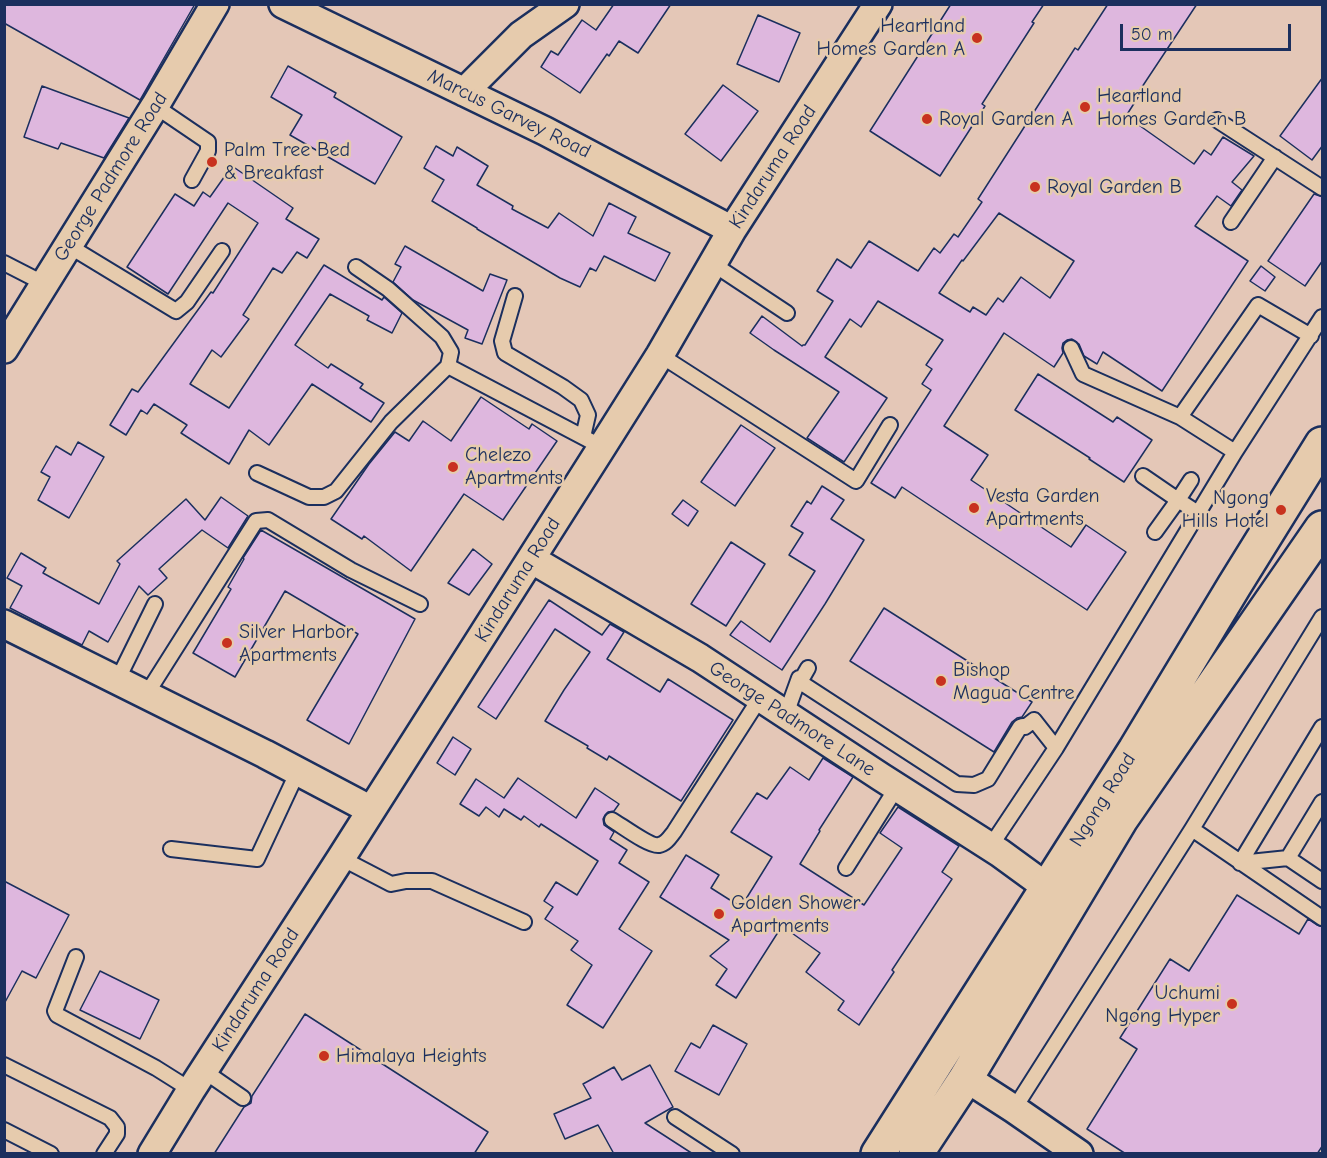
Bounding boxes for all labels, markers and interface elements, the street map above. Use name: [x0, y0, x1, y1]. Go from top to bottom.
scale bar: [1123, 12, 1294, 50]
place label: Heartland Homes Garden A: [816, 14, 965, 61]
text: 50 m: [1131, 24, 1173, 45]
marker: Heartland Homes Garden A: [970, 31, 984, 45]
street label: Marcus Garvey Road: [423, 64, 595, 164]
place label: Heartland Homes Garden B: [1097, 84, 1246, 131]
street label: George Padmore Road: [49, 88, 173, 266]
marker: Heartland Homes Garden B: [1078, 100, 1092, 114]
street label: Kindaruma Road: [724, 101, 822, 233]
place label: Royal Garden A: [939, 107, 1073, 131]
marker: Royal Garden A: [920, 112, 934, 126]
place label: Palm Tree Bed & Breakfast: [224, 138, 350, 185]
marker: Palm Tree Bed & Breakfast: [205, 155, 219, 169]
place label: Royal Garden B: [1047, 175, 1182, 199]
marker: Royal Garden B: [1028, 180, 1042, 194]
place label: Chelezo Apartments: [465, 443, 563, 490]
marker: Chelezo Apartments: [446, 460, 460, 474]
place label: Vesta Garden Apartments: [986, 484, 1100, 531]
place label: Ngong Hills Hotel: [1182, 486, 1269, 533]
marker: Vesta Garden Apartments: [967, 501, 981, 515]
marker: Ngong Hills Hotel: [1274, 503, 1288, 517]
street label: Kindaruma Road: [470, 513, 566, 647]
place label: Silver Harbor Apartments: [239, 620, 353, 667]
marker: Silver Harbor Apartments: [220, 636, 234, 650]
street label: George Padmore Lane: [704, 656, 880, 782]
place label: Bishop Magua Centre: [953, 658, 1075, 705]
marker: Bishop Magua Centre: [934, 674, 948, 688]
street label: Ngong Road: [1065, 749, 1141, 851]
place label: Golden Shower Apartments: [731, 891, 860, 938]
marker: Golden Shower Apartments: [712, 907, 726, 921]
street label: Kindaruma Road: [207, 924, 305, 1056]
place label: Uchumi Ngong Hyper: [1105, 981, 1220, 1028]
marker: Uchumi Ngong Hyper: [1225, 997, 1239, 1011]
place label: Himalaya Heights: [336, 1044, 487, 1068]
marker: Himalaya Heights: [317, 1049, 331, 1063]

